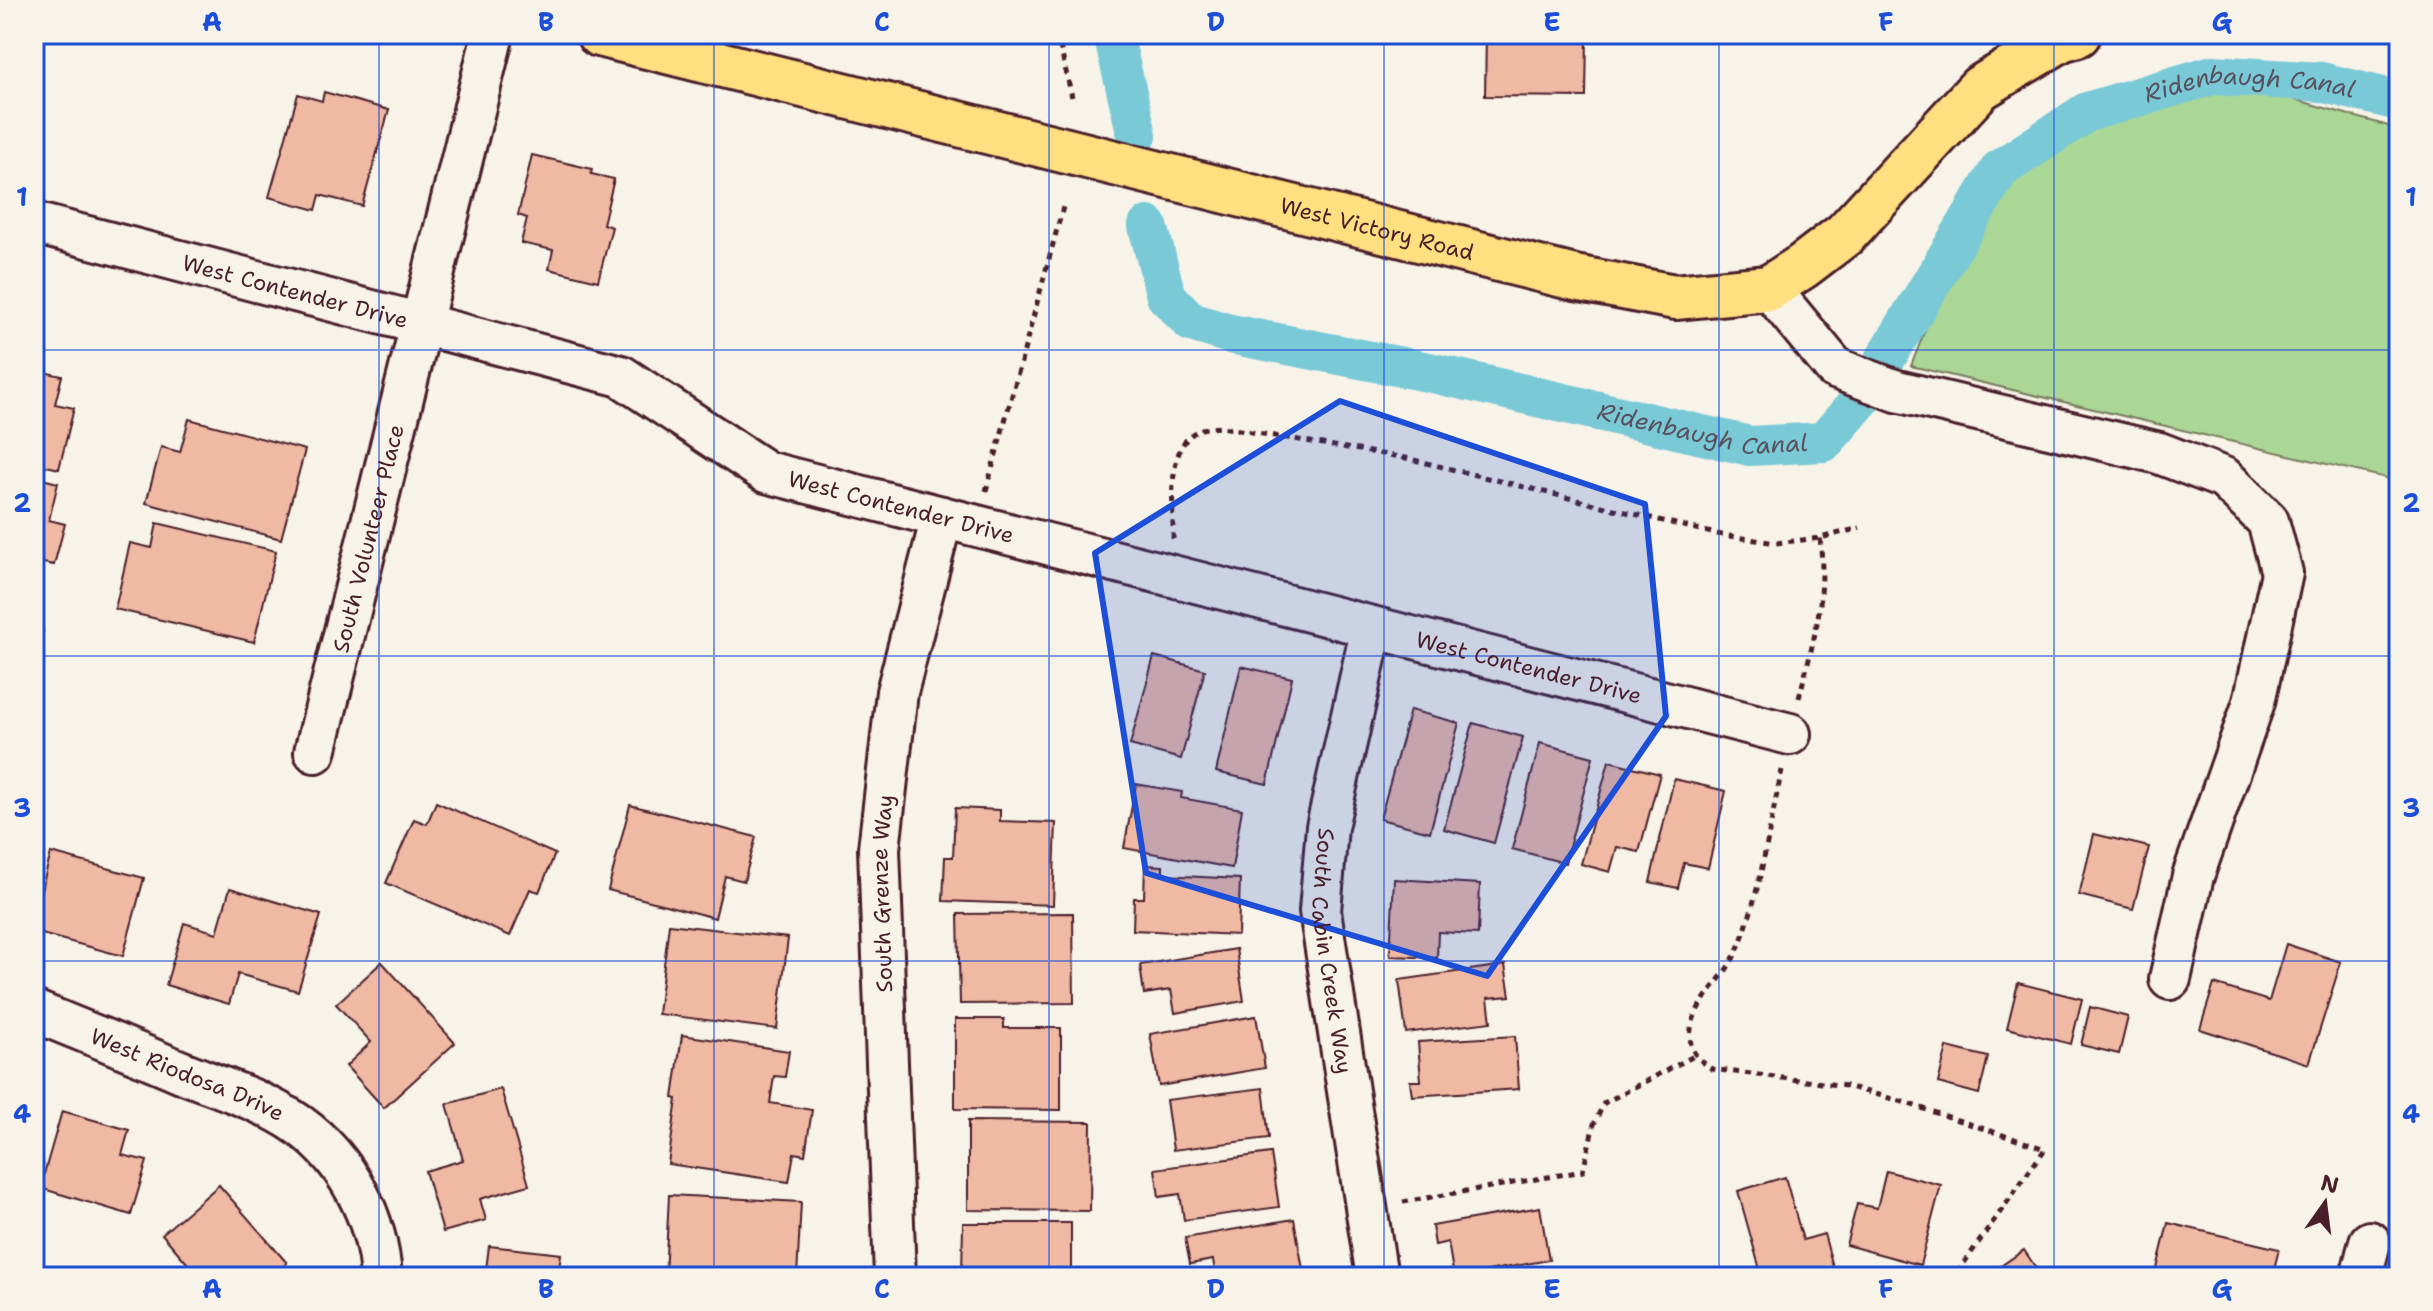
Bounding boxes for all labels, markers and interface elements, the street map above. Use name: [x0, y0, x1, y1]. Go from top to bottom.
text: A: [202, 4, 222, 39]
text: B: [538, 4, 554, 39]
text: C: [874, 4, 890, 39]
text: D: [1207, 4, 1225, 39]
text: E: [1543, 4, 1561, 39]
text: F: [1878, 4, 1894, 39]
text: G: [2212, 4, 2233, 39]
water label: Ridenbaugh Canal: [2140, 59, 2359, 110]
text: 1: [16, 179, 28, 214]
text: 1: [2405, 179, 2417, 214]
street label: West Victory Road: [1277, 191, 1477, 267]
street label: West Contender Drive: [179, 248, 411, 335]
water label: Ridenbaugh Canal: [1594, 395, 1809, 463]
street label: South Volunteer Place: [326, 421, 411, 656]
street label: West Contender Drive: [785, 464, 1017, 550]
text: 2: [13, 485, 31, 520]
text: 2: [2402, 485, 2420, 520]
street label: West Contender Drive: [1413, 625, 1645, 710]
text: 3: [13, 790, 31, 825]
text: 3: [2402, 790, 2420, 825]
street label: South Grenze Way: [865, 793, 900, 993]
street label: South Cabin Creek Way: [1305, 827, 1359, 1076]
street label: West Riodosa Drive: [86, 1022, 289, 1128]
text: 4: [13, 1096, 31, 1131]
text: 4: [2402, 1096, 2420, 1131]
north arrow: [2285, 1163, 2365, 1243]
text: N: [2318, 1168, 2342, 1200]
text: A: [202, 1271, 222, 1306]
text: B: [538, 1271, 554, 1306]
text: C: [874, 1271, 890, 1306]
text: D: [1207, 1271, 1225, 1306]
text: E: [1543, 1271, 1561, 1306]
text: F: [1878, 1271, 1894, 1306]
text: G: [2212, 1271, 2233, 1306]

